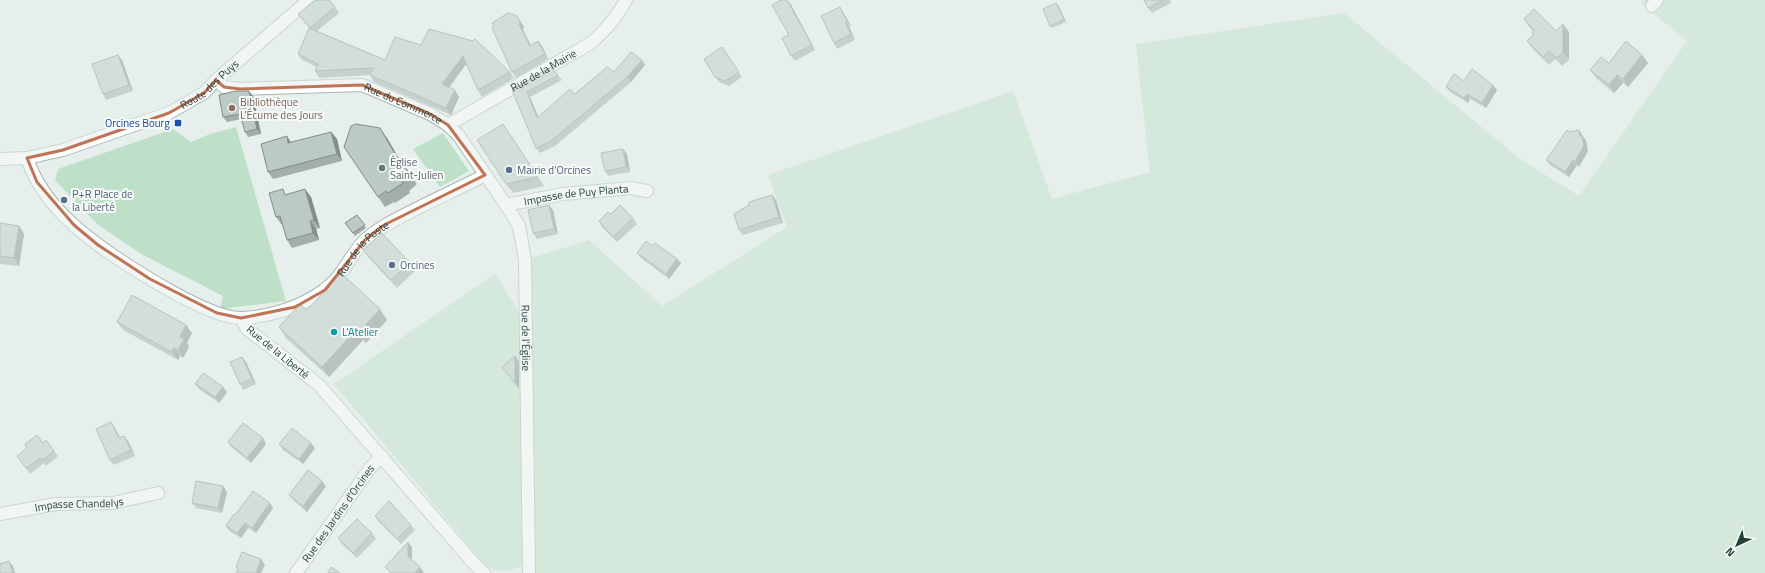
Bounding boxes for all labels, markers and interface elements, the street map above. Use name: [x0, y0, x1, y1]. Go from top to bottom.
street label: Rue de la Mairie: [507, 45, 580, 96]
street label: Route des Puys: [177, 56, 242, 113]
street label: Rue du Commerce: [362, 79, 446, 128]
place label: Bibliothèque L'Écume des Jours: [240, 94, 323, 123]
marker: Bibliothèque L'Écume des Jours: [227, 103, 237, 113]
place label: Orcines Bourg: [105, 115, 170, 131]
marker: Orcines Bourg: [173, 118, 183, 128]
place label: Église Saint-Julien: [390, 154, 443, 183]
place label: Mairie d'Orcines: [517, 162, 591, 178]
marker: Église Saint-Julien: [377, 163, 387, 173]
marker: Mairie d'Orcines: [504, 165, 514, 175]
street label: Impasse de Puy Planta: [523, 180, 630, 209]
place label: P+R Place de la Liberté: [72, 186, 133, 215]
marker: P+R Place de la Liberté: [59, 195, 69, 205]
street label: Rue de la Poste: [333, 217, 392, 280]
place label: Orcines: [400, 257, 435, 273]
marker: Orcines: [387, 260, 397, 270]
street label: Rue de l'Église: [518, 305, 534, 372]
street label: Rue de la Liberté: [243, 322, 313, 383]
place label: L'Atelier: [342, 324, 378, 340]
marker: L'Atelier: [329, 327, 339, 337]
street label: Rue des Jardins d'Orcines: [298, 460, 378, 566]
street label: Impasse Chandelys: [33, 493, 125, 516]
north arrow: [1717, 525, 1757, 565]
text: N: [1722, 544, 1738, 561]

